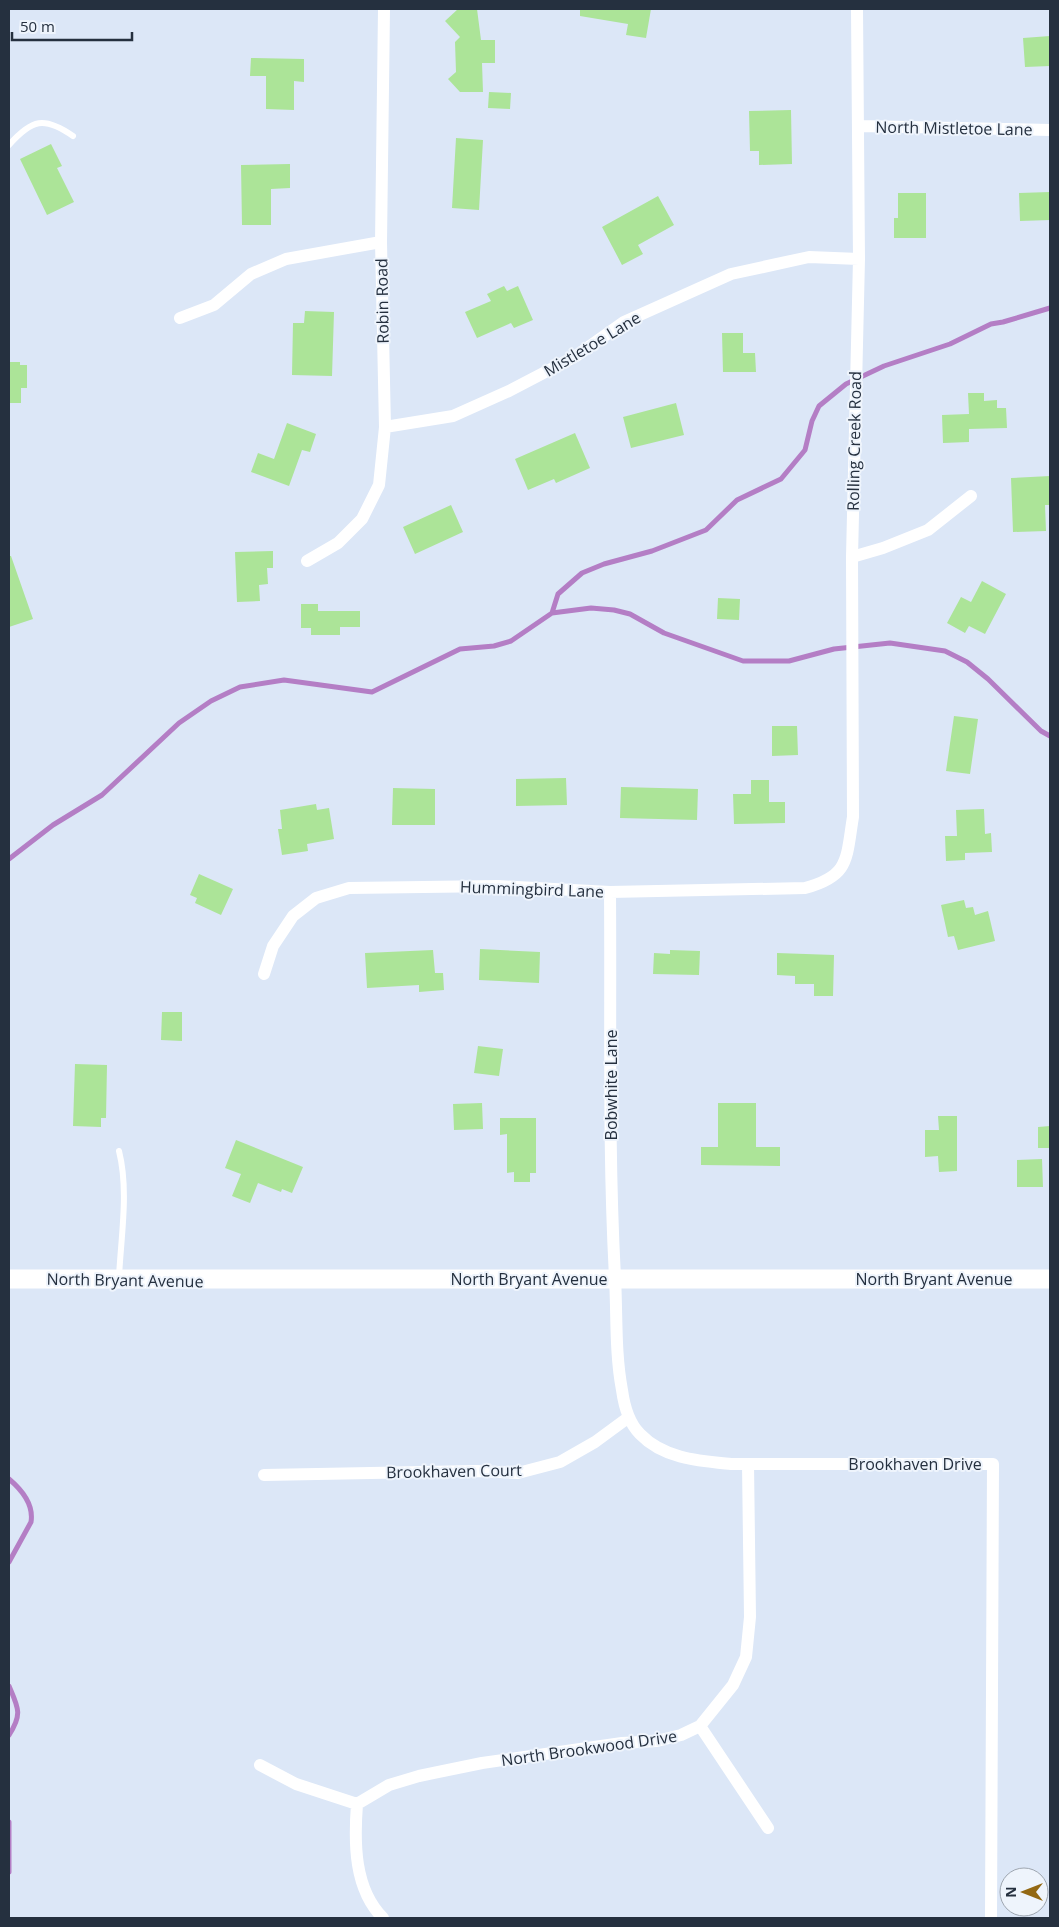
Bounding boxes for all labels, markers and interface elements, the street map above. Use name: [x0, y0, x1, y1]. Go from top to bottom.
scale bar: [12, 10, 132, 42]
text: 50 m: [20, 16, 55, 36]
street label: North Mistletoe Lane: [875, 116, 1033, 140]
street label: Robin Road: [370, 258, 394, 344]
street label: Mistletoe Lane: [539, 306, 645, 382]
street label: Rolling Creek Road: [842, 371, 866, 511]
street label: Hummingbird Lane: [460, 875, 604, 903]
street label: Bobwhite Lane: [600, 1030, 622, 1140]
street label: North Bryant Avenue: [46, 1268, 204, 1292]
street label: North Bryant Avenue: [450, 1268, 608, 1290]
street label: North Bryant Avenue: [855, 1268, 1013, 1290]
street label: Brookhaven Drive: [848, 1453, 982, 1475]
street label: Brookhaven Court: [386, 1459, 522, 1483]
street label: North Brookwood Drive: [500, 1725, 678, 1771]
north arrow: [999, 1867, 1049, 1917]
text: N: [1001, 1886, 1020, 1898]

